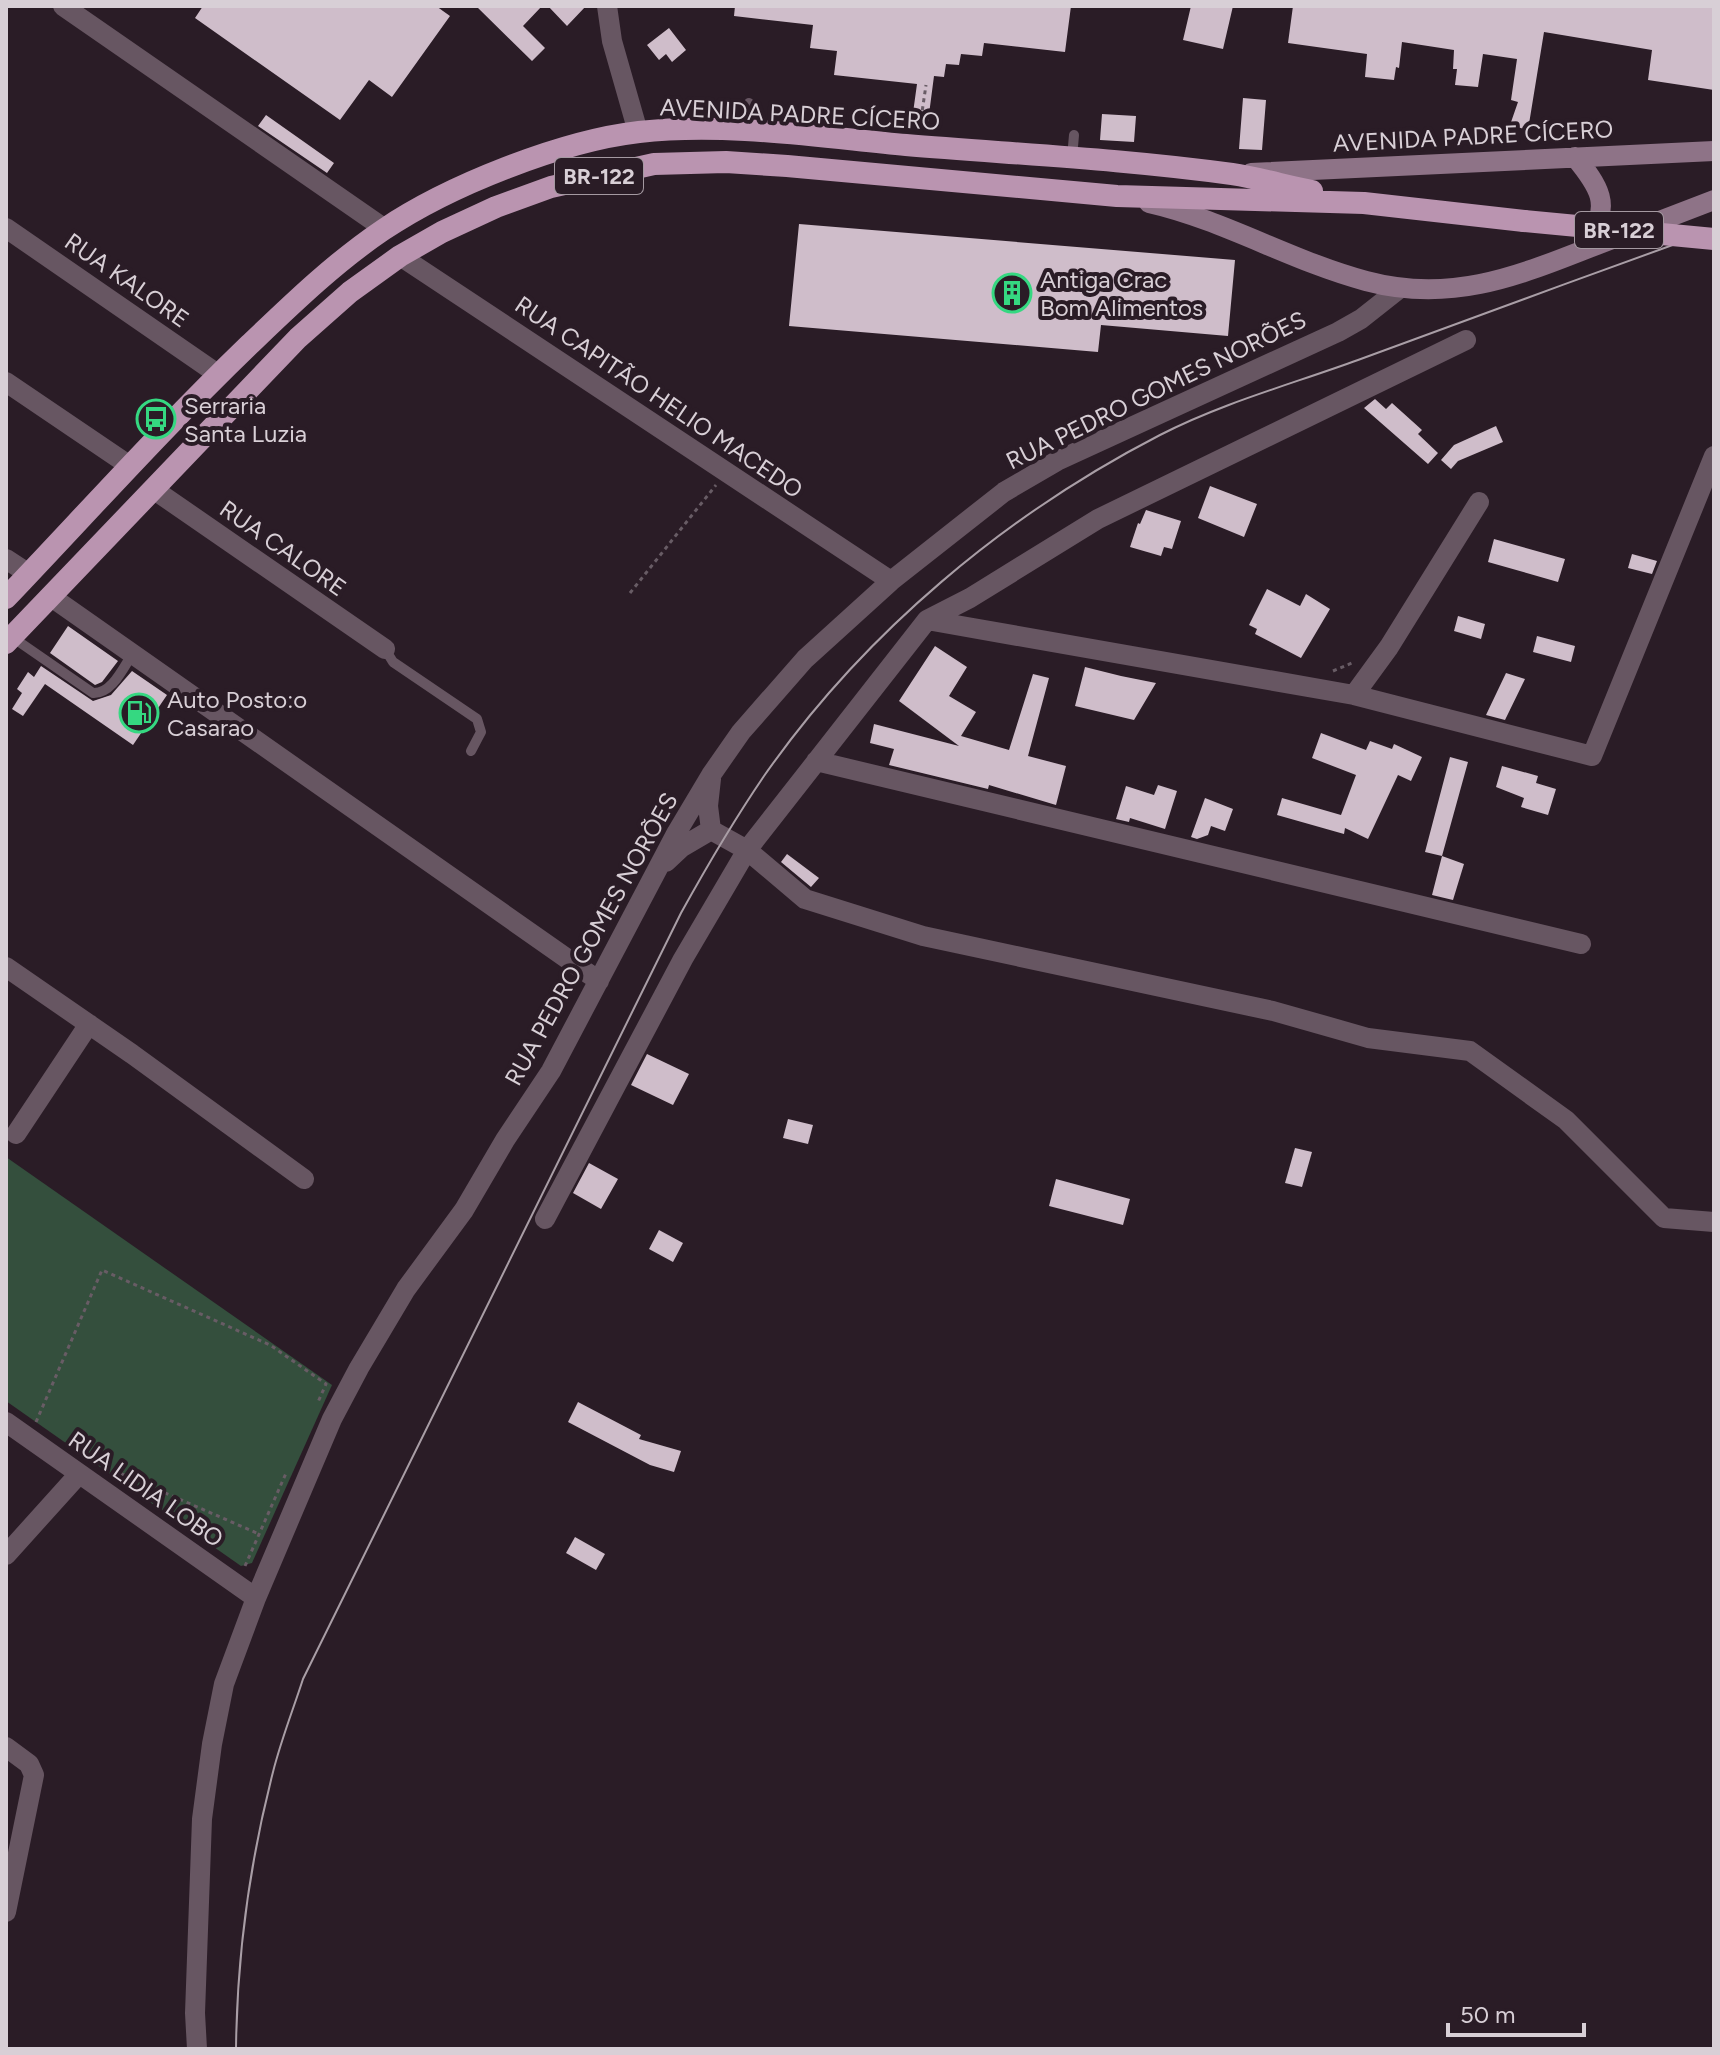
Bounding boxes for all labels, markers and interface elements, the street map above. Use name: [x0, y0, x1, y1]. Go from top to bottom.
street label: AVENIDA PADRE CÍCERO: [659, 92, 941, 136]
street label: AVENIDA PADRE CÍCERO: [1332, 114, 1614, 158]
road number: BR-122: [555, 158, 643, 194]
road number: BR-122: [1575, 212, 1663, 248]
street label: RUA KALORE: [59, 227, 195, 333]
place label: Antiga Crac Bom Alimentos: [1040, 265, 1203, 322]
building icon: Antiga Crac Bom Alimentos: [991, 272, 1033, 314]
street label: RUA CAPITÃO HELIO MACEDO: [510, 290, 808, 504]
street label: RUA PEDRO GOMES NORÕES: [1001, 305, 1311, 475]
place label: Serraria Santa Luzia: [184, 391, 307, 448]
bus stop icon: Serraria Santa Luzia: [135, 398, 177, 440]
street label: RUA CALORE: [214, 494, 352, 602]
place label: Auto Posto:o Casarao: [167, 685, 307, 742]
fuel station icon: Auto Posto:o Casarao: [118, 692, 160, 734]
street label: RUA PEDRO GOMES NORÕES: [498, 788, 684, 1090]
street label: RUA LIDIA LOBO: [63, 1425, 229, 1553]
scale bar: [1448, 1987, 1584, 2037]
text: 50 m: [1460, 2000, 1516, 2029]

